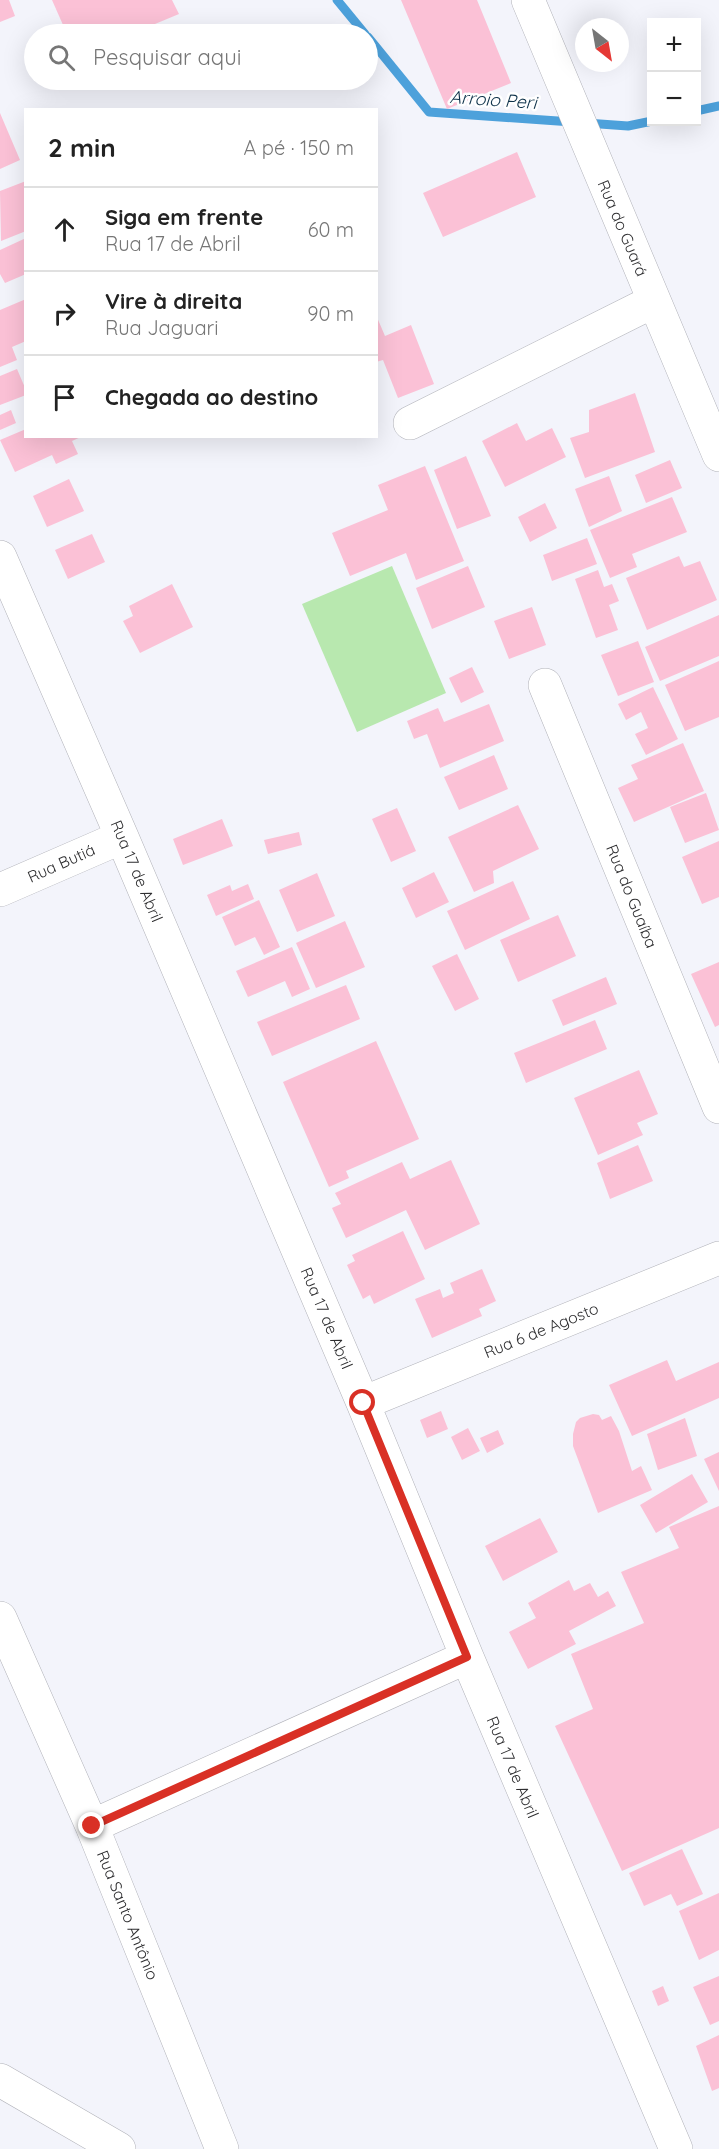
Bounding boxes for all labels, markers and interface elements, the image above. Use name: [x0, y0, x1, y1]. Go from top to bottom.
north arrow: [575, 18, 629, 72]
map controls: [647, 18, 701, 126]
button: +: [647, 18, 701, 72]
search box: [24, 24, 378, 90]
icon: search: [45, 41, 78, 74]
text: Pesquisar aqui: [93, 43, 241, 71]
button: −: [647, 72, 701, 126]
water label: Arroio Peri: [449, 85, 539, 114]
text: 2 min: [48, 131, 116, 164]
text: A pé · 150 m: [243, 135, 354, 160]
street label: Rua do Guará: [594, 177, 652, 279]
text: Siga em frente: [105, 203, 263, 231]
icon: ahead: [48, 213, 81, 246]
text: 60 m: [308, 217, 354, 242]
text: Rua 17 de Abril: [105, 231, 241, 256]
text: Vire à direita: [105, 287, 242, 315]
icon: right: [48, 297, 81, 330]
text: 90 m: [307, 301, 354, 326]
text: Rua Jaguari: [105, 315, 219, 340]
icon: arrive: [48, 381, 81, 414]
text: Chegada ao destino: [105, 383, 318, 411]
street label: Rua 17 de Abril: [107, 817, 167, 925]
street label: Rua Butiá: [24, 839, 98, 887]
street label: Rua do Guaíba: [602, 841, 662, 951]
street label: Rua 17 de Abril: [297, 1264, 357, 1372]
street label: Rua 6 de Agosto: [481, 1298, 601, 1362]
route start: [349, 1389, 375, 1415]
street label: Rua 17 de Abril: [483, 1713, 543, 1821]
route end: [78, 1812, 104, 1838]
street label: Rua Santo Antônio: [93, 1847, 163, 1983]

